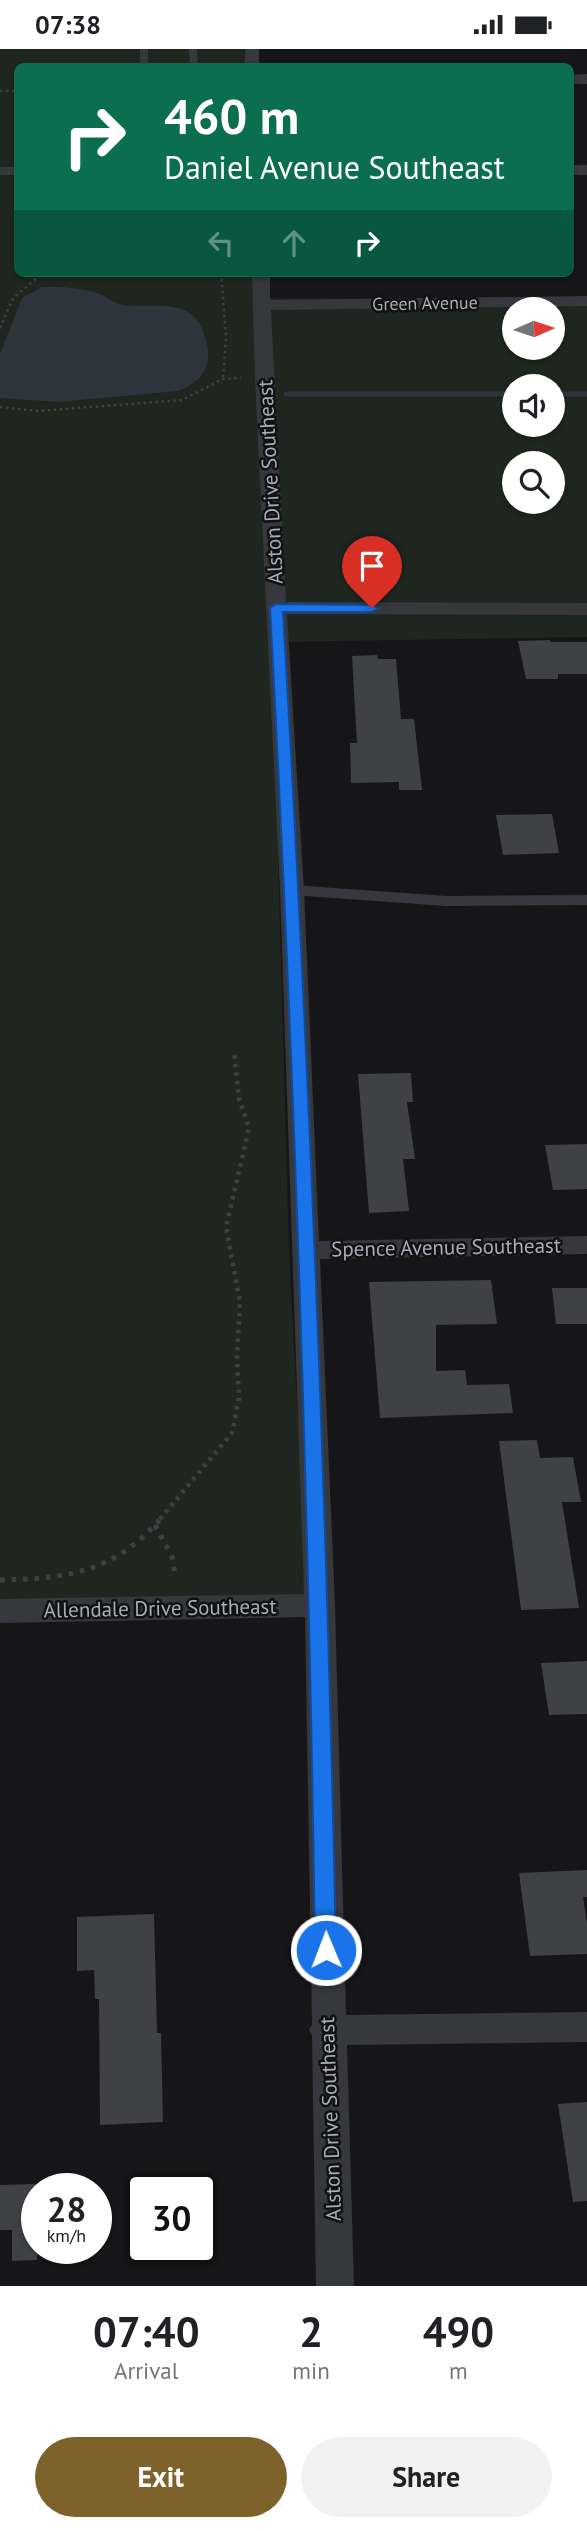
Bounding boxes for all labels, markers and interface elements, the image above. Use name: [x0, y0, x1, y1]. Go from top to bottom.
text: 07:38: [35, 8, 101, 41]
text: 460 m: [164, 84, 299, 148]
icon: right: [49, 91, 140, 182]
text: Daniel Avenue Southeast: [164, 146, 505, 188]
icon: left: [202, 224, 240, 262]
icon: ahead: [275, 224, 313, 262]
icon: right: [348, 224, 386, 262]
street label: Green Avenue: [372, 291, 478, 315]
north arrow: [502, 297, 565, 361]
map controls: [502, 297, 565, 514]
button: sound: [502, 374, 565, 437]
street label: Alston Drive Southeast: [251, 379, 289, 585]
button: search: [502, 451, 565, 514]
pin: [342, 536, 402, 608]
icon: arrive: [353, 547, 391, 585]
street label: Spence Avenue Southeast: [331, 1231, 561, 1263]
street label: Allendale Drive Southeast: [43, 1592, 277, 1624]
position arrow: [289, 1913, 363, 1987]
street label: Alston Drive Southeast: [313, 2016, 347, 2222]
speed limit sign: 30: [126, 2173, 217, 2264]
text: 28: [47, 2186, 86, 2232]
text: km/h: [47, 2224, 86, 2247]
text: 07:40: [93, 2304, 199, 2359]
text: 2: [299, 2304, 323, 2359]
text: 490: [423, 2304, 494, 2359]
text: Arrival: [114, 2356, 178, 2385]
text: min: [292, 2356, 330, 2385]
text: m: [449, 2356, 468, 2385]
button: Exit: [35, 2437, 287, 2517]
button: Share: [301, 2437, 552, 2517]

